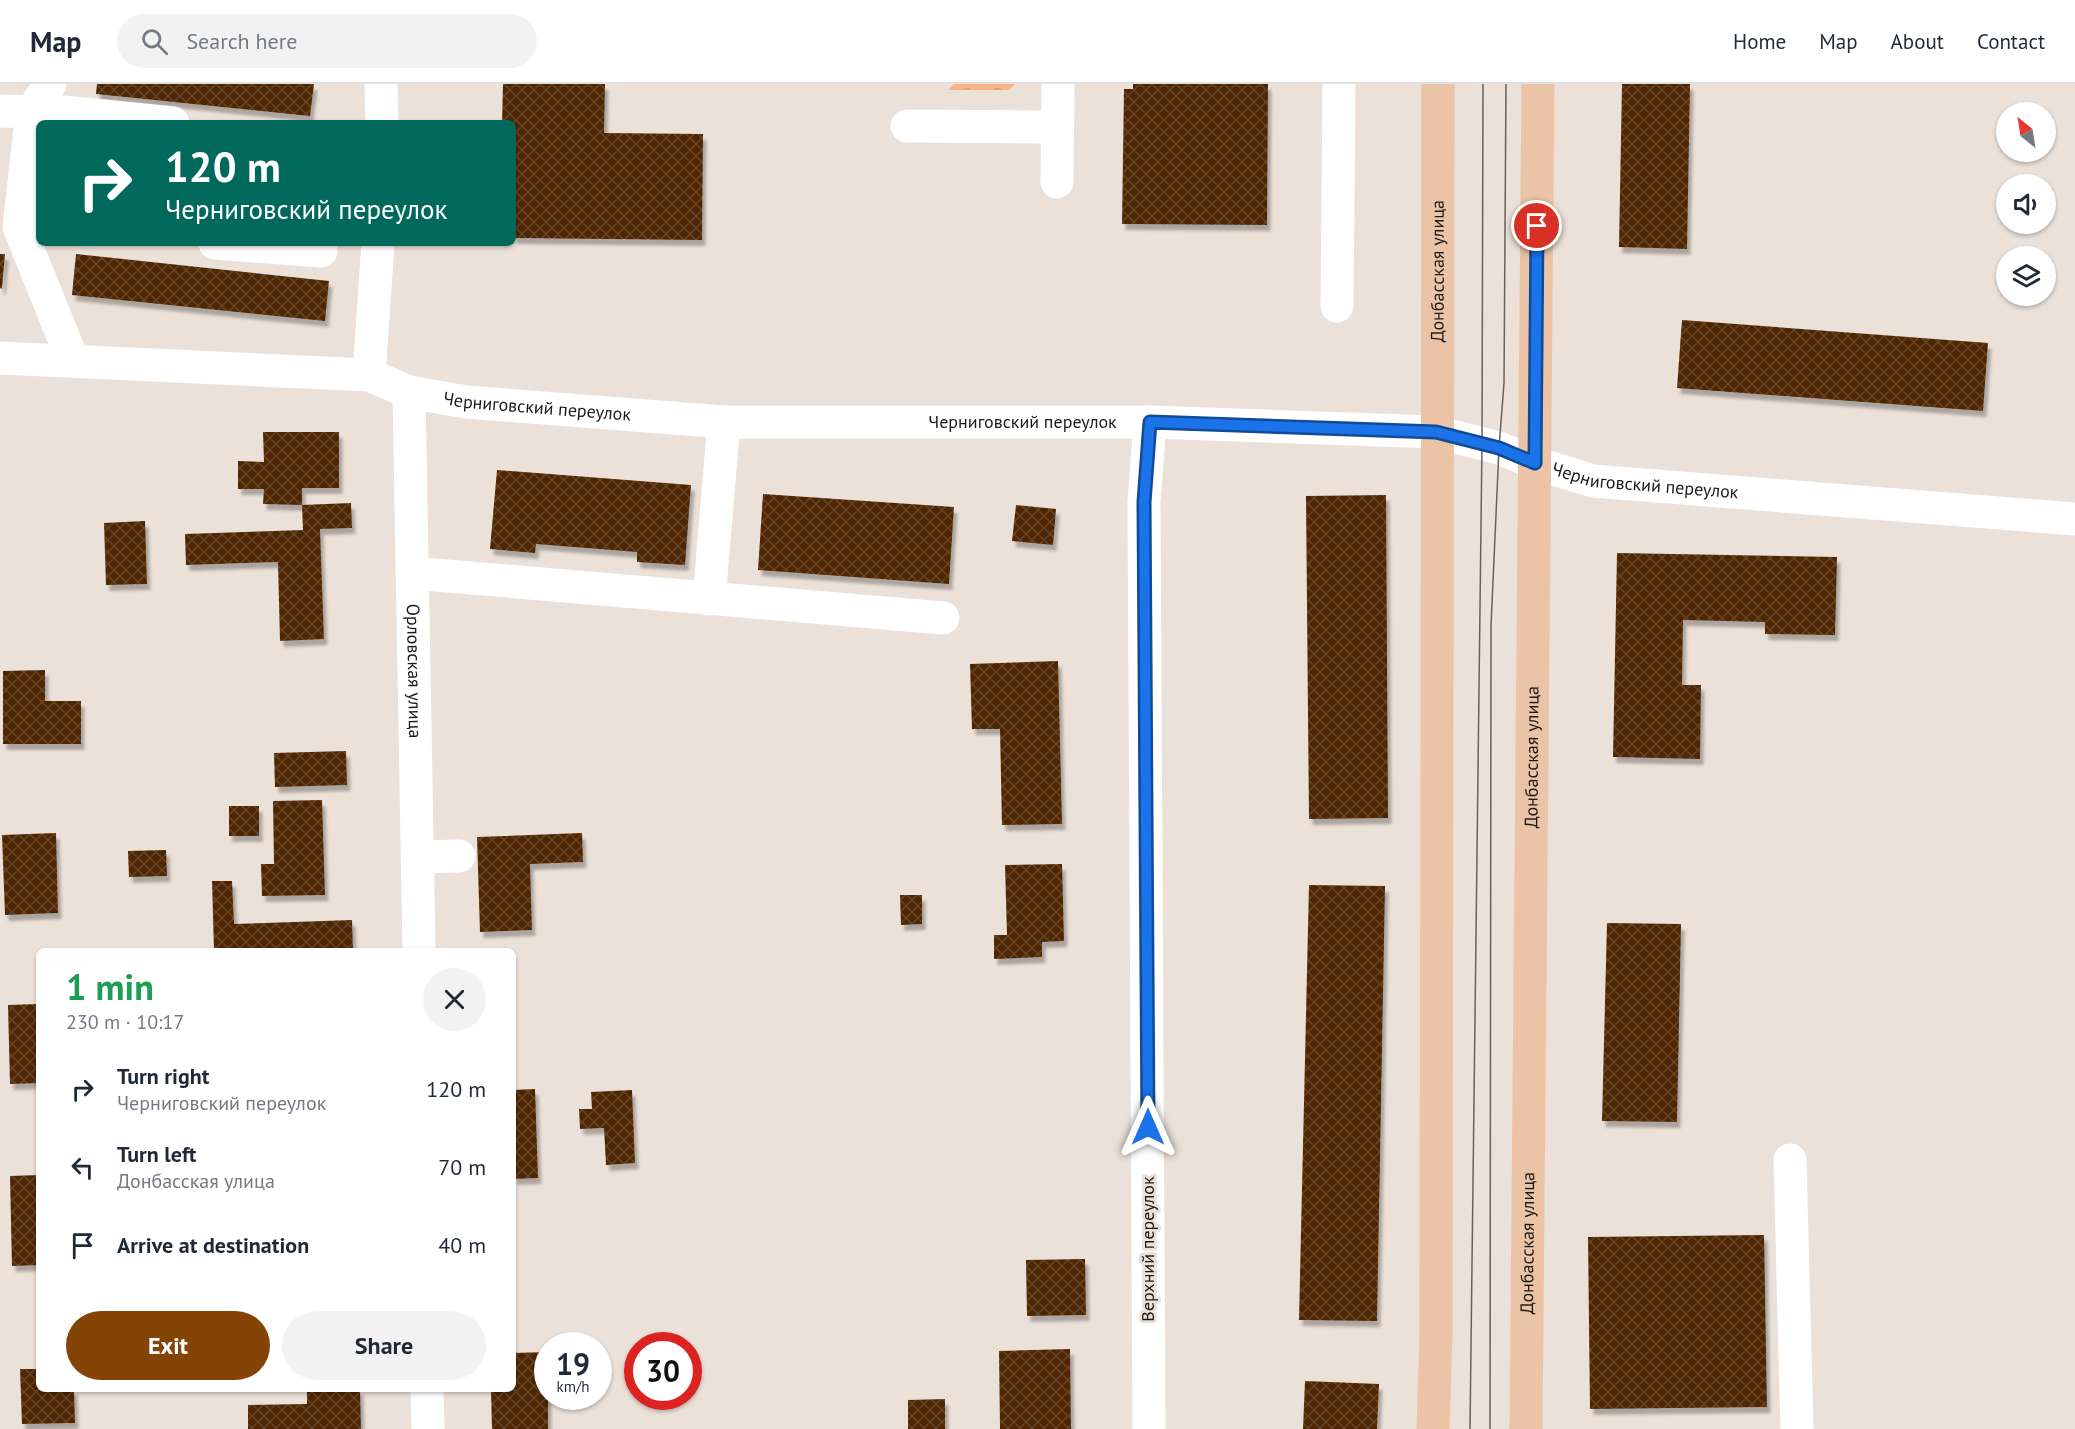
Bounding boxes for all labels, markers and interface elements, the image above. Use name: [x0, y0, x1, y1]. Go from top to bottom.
search box: [117, 14, 537, 68]
text: Map: [30, 23, 81, 60]
icon: search: [138, 25, 171, 58]
text: Search here: [186, 27, 297, 55]
text: Home: [1733, 28, 1786, 55]
text: Map: [1819, 28, 1858, 55]
text: About: [1891, 28, 1944, 55]
text: Contact: [1977, 28, 2045, 55]
north arrow: [1996, 102, 2056, 162]
map controls: [1996, 102, 2056, 306]
text: 120 m: [165, 139, 281, 194]
icon: right: [66, 144, 144, 222]
button: sound: [1996, 174, 2056, 234]
text: Черниговский переулок: [165, 192, 447, 226]
street label: Донбасская улица: [1426, 200, 1449, 342]
pin: [1511, 200, 1562, 251]
icon: arrive: [1520, 209, 1553, 242]
button: layers: [1996, 246, 2056, 306]
street label: Черниговский переулок: [442, 386, 632, 426]
street label: Черниговский переулок: [928, 410, 1117, 433]
street label: Черниговский переулок: [1549, 457, 1740, 503]
street label: Орловская улица: [402, 603, 427, 738]
street label: Донбасская улица: [1519, 686, 1544, 828]
text: 1 min: [66, 963, 154, 1010]
button: close: [423, 968, 486, 1031]
text: 230 m · 10:17: [66, 1009, 184, 1035]
text: Turn right: [117, 1062, 209, 1090]
icon: right: [66, 1073, 99, 1106]
text: 120 m: [426, 1075, 486, 1103]
text: Черниговский переулок: [117, 1090, 326, 1116]
position arrow: [1116, 1095, 1180, 1159]
text: Turn left: [117, 1140, 197, 1168]
icon: left: [66, 1151, 99, 1184]
text: 70 m: [438, 1153, 486, 1181]
text: Донбасская улица: [117, 1168, 275, 1194]
street label: Донбасская улица: [1515, 1172, 1539, 1314]
street label: Верхний переулок: [1136, 1176, 1159, 1322]
icon: arrive: [66, 1229, 99, 1262]
text: Arrive at destination: [117, 1231, 309, 1259]
text: 40 m: [438, 1231, 486, 1259]
button: Exit: [66, 1311, 270, 1380]
button: Share: [282, 1311, 486, 1380]
speed limit sign: 30: [624, 1332, 702, 1410]
text: 19: [556, 1344, 590, 1383]
text: km/h: [557, 1377, 589, 1396]

